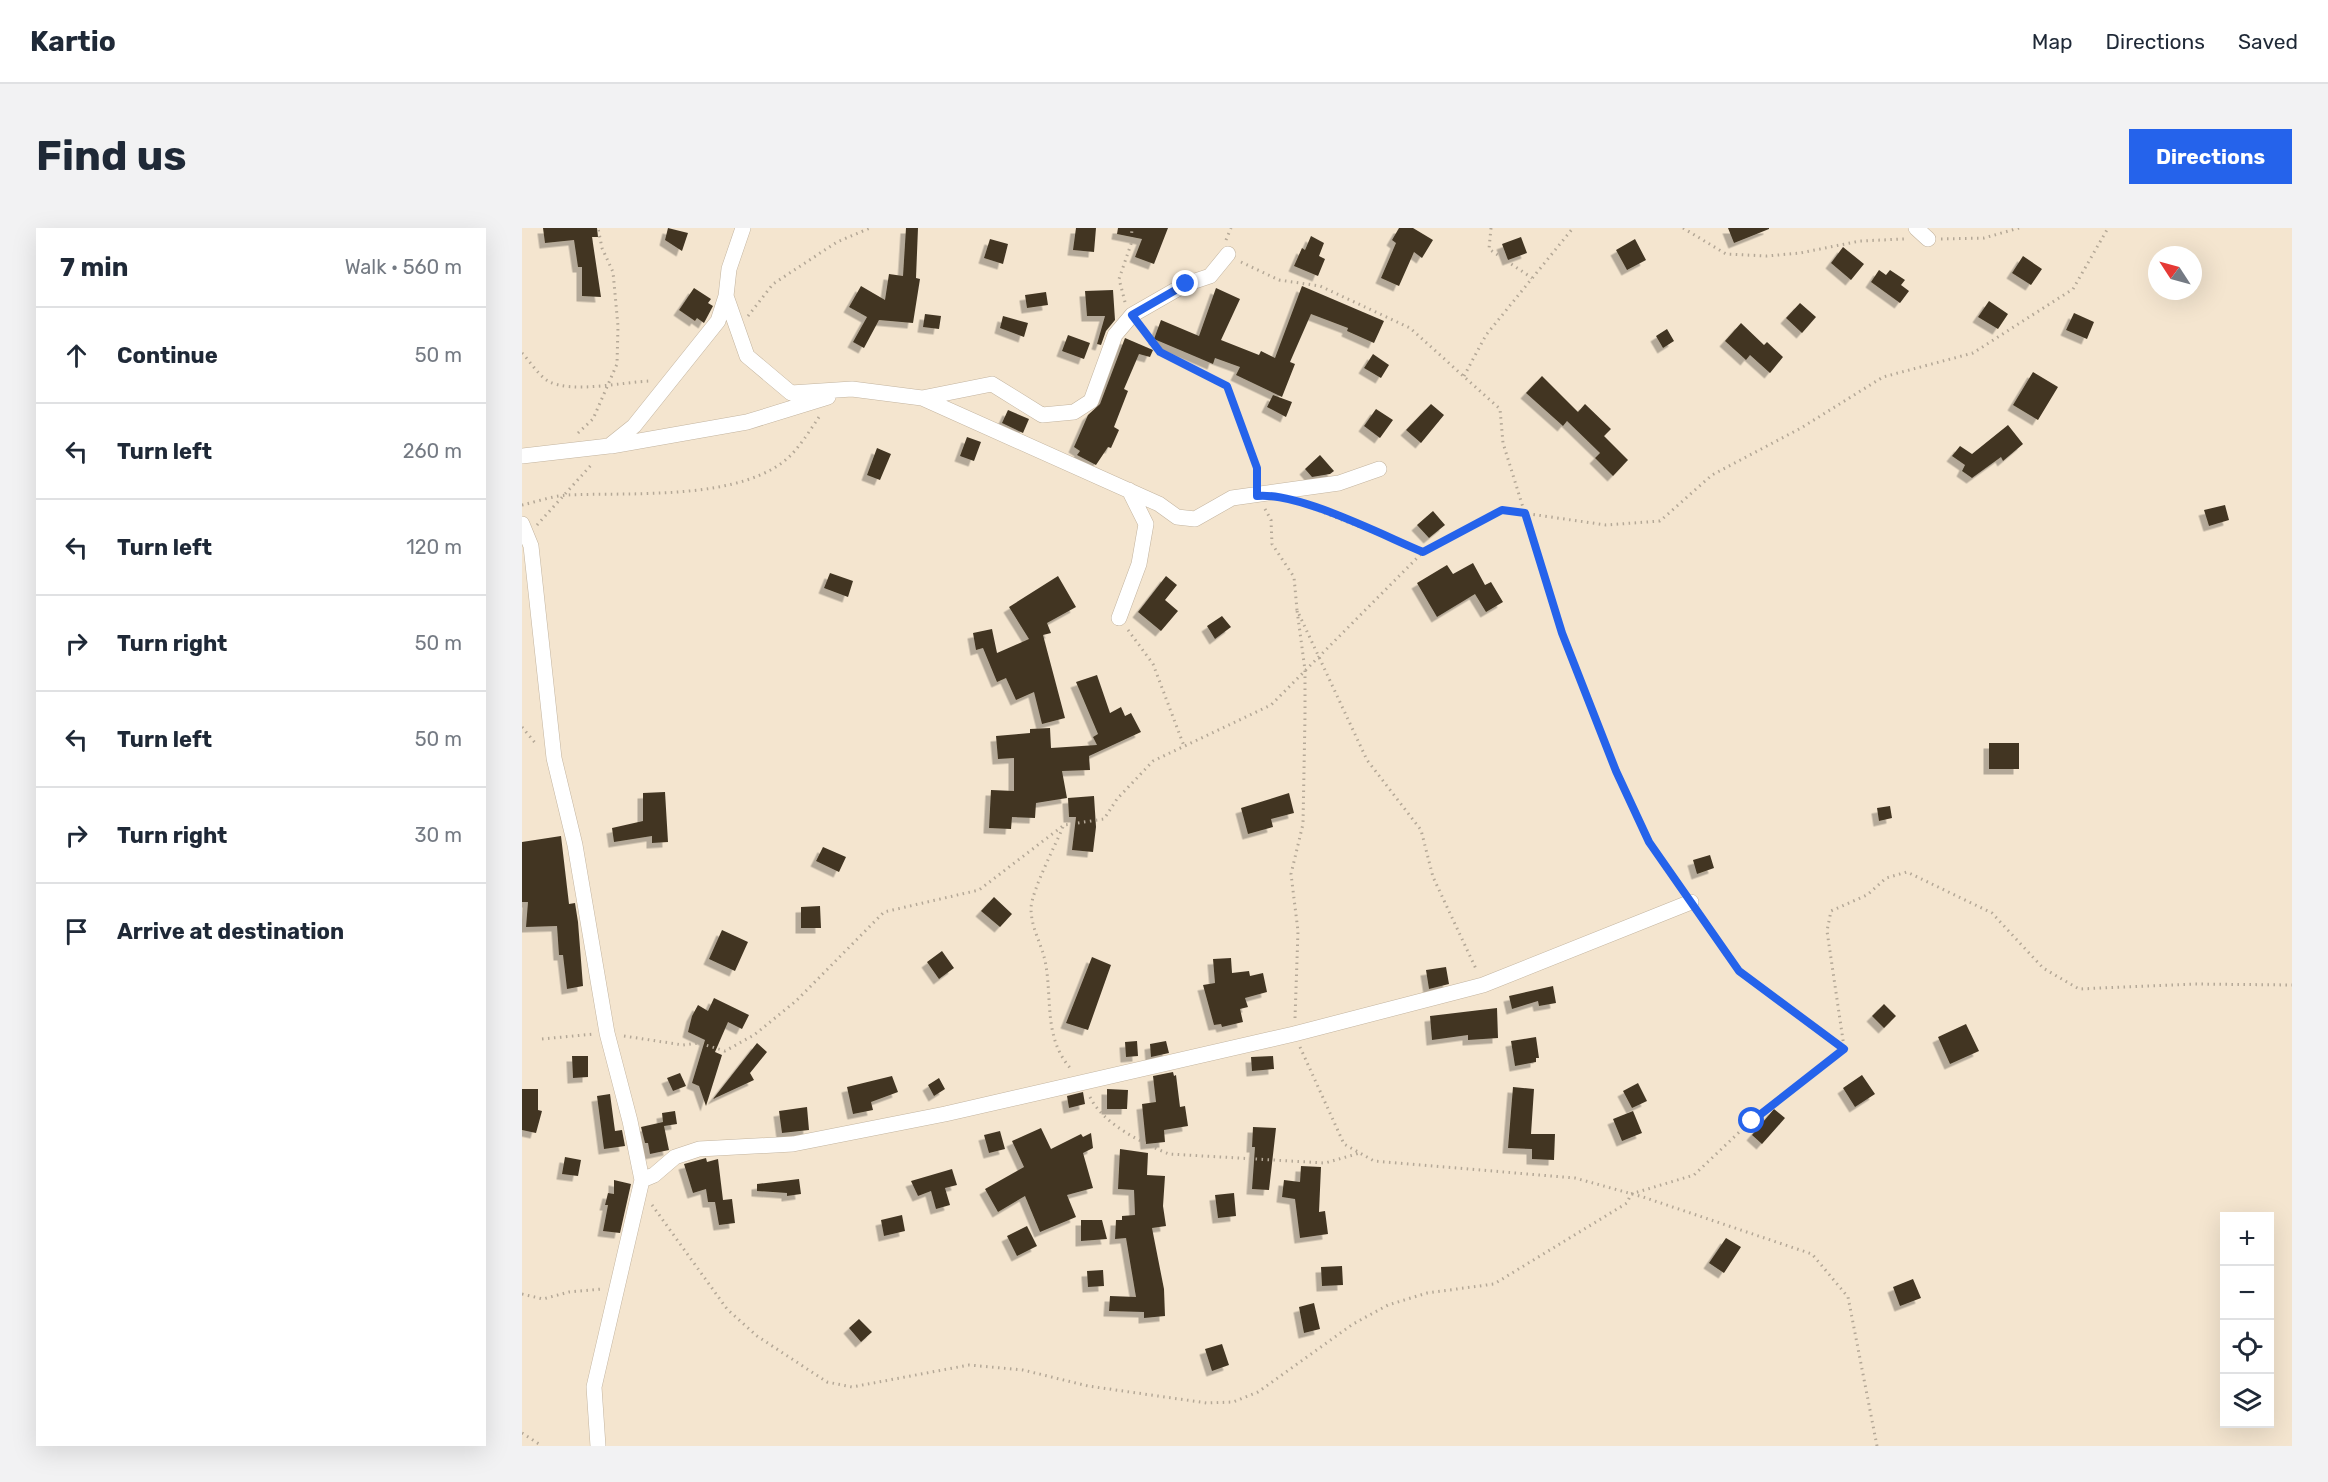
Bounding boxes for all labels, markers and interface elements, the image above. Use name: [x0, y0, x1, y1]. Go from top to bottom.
text: Kartio: [30, 25, 116, 58]
text: Map: [2032, 29, 2073, 54]
text: Directions: [2106, 29, 2205, 54]
text: Saved: [2238, 29, 2298, 54]
button: Directions: [2129, 129, 2292, 184]
text: Find us: [36, 131, 187, 181]
north arrow: [2148, 246, 2202, 300]
text: 7 min: [60, 252, 128, 283]
text: Walk · 560 m: [345, 255, 462, 279]
route end: [1172, 270, 1198, 296]
icon: ahead: [60, 339, 93, 372]
text: Continue: [117, 342, 218, 369]
text: 50 m: [415, 343, 462, 367]
icon: left: [60, 435, 93, 468]
text: Turn left: [117, 438, 212, 465]
text: 260 m: [403, 439, 462, 463]
icon: left: [60, 531, 93, 564]
text: Turn left: [117, 534, 212, 561]
text: 120 m: [406, 535, 462, 559]
icon: right: [60, 627, 93, 660]
text: Turn right: [117, 630, 227, 657]
text: 50 m: [415, 631, 462, 655]
icon: left: [60, 723, 93, 756]
text: Turn left: [117, 726, 212, 753]
text: 50 m: [415, 727, 462, 751]
icon: right: [60, 819, 93, 852]
text: Turn right: [117, 822, 227, 849]
text: 30 m: [415, 823, 462, 847]
icon: arrive: [60, 915, 93, 948]
text: Arrive at destination: [117, 918, 344, 945]
route start: [1738, 1107, 1764, 1133]
map controls: [2220, 1212, 2274, 1428]
button: +: [2220, 1212, 2274, 1266]
button: −: [2220, 1266, 2274, 1320]
button: locate: [2220, 1320, 2274, 1374]
button: layers: [2220, 1374, 2274, 1428]

